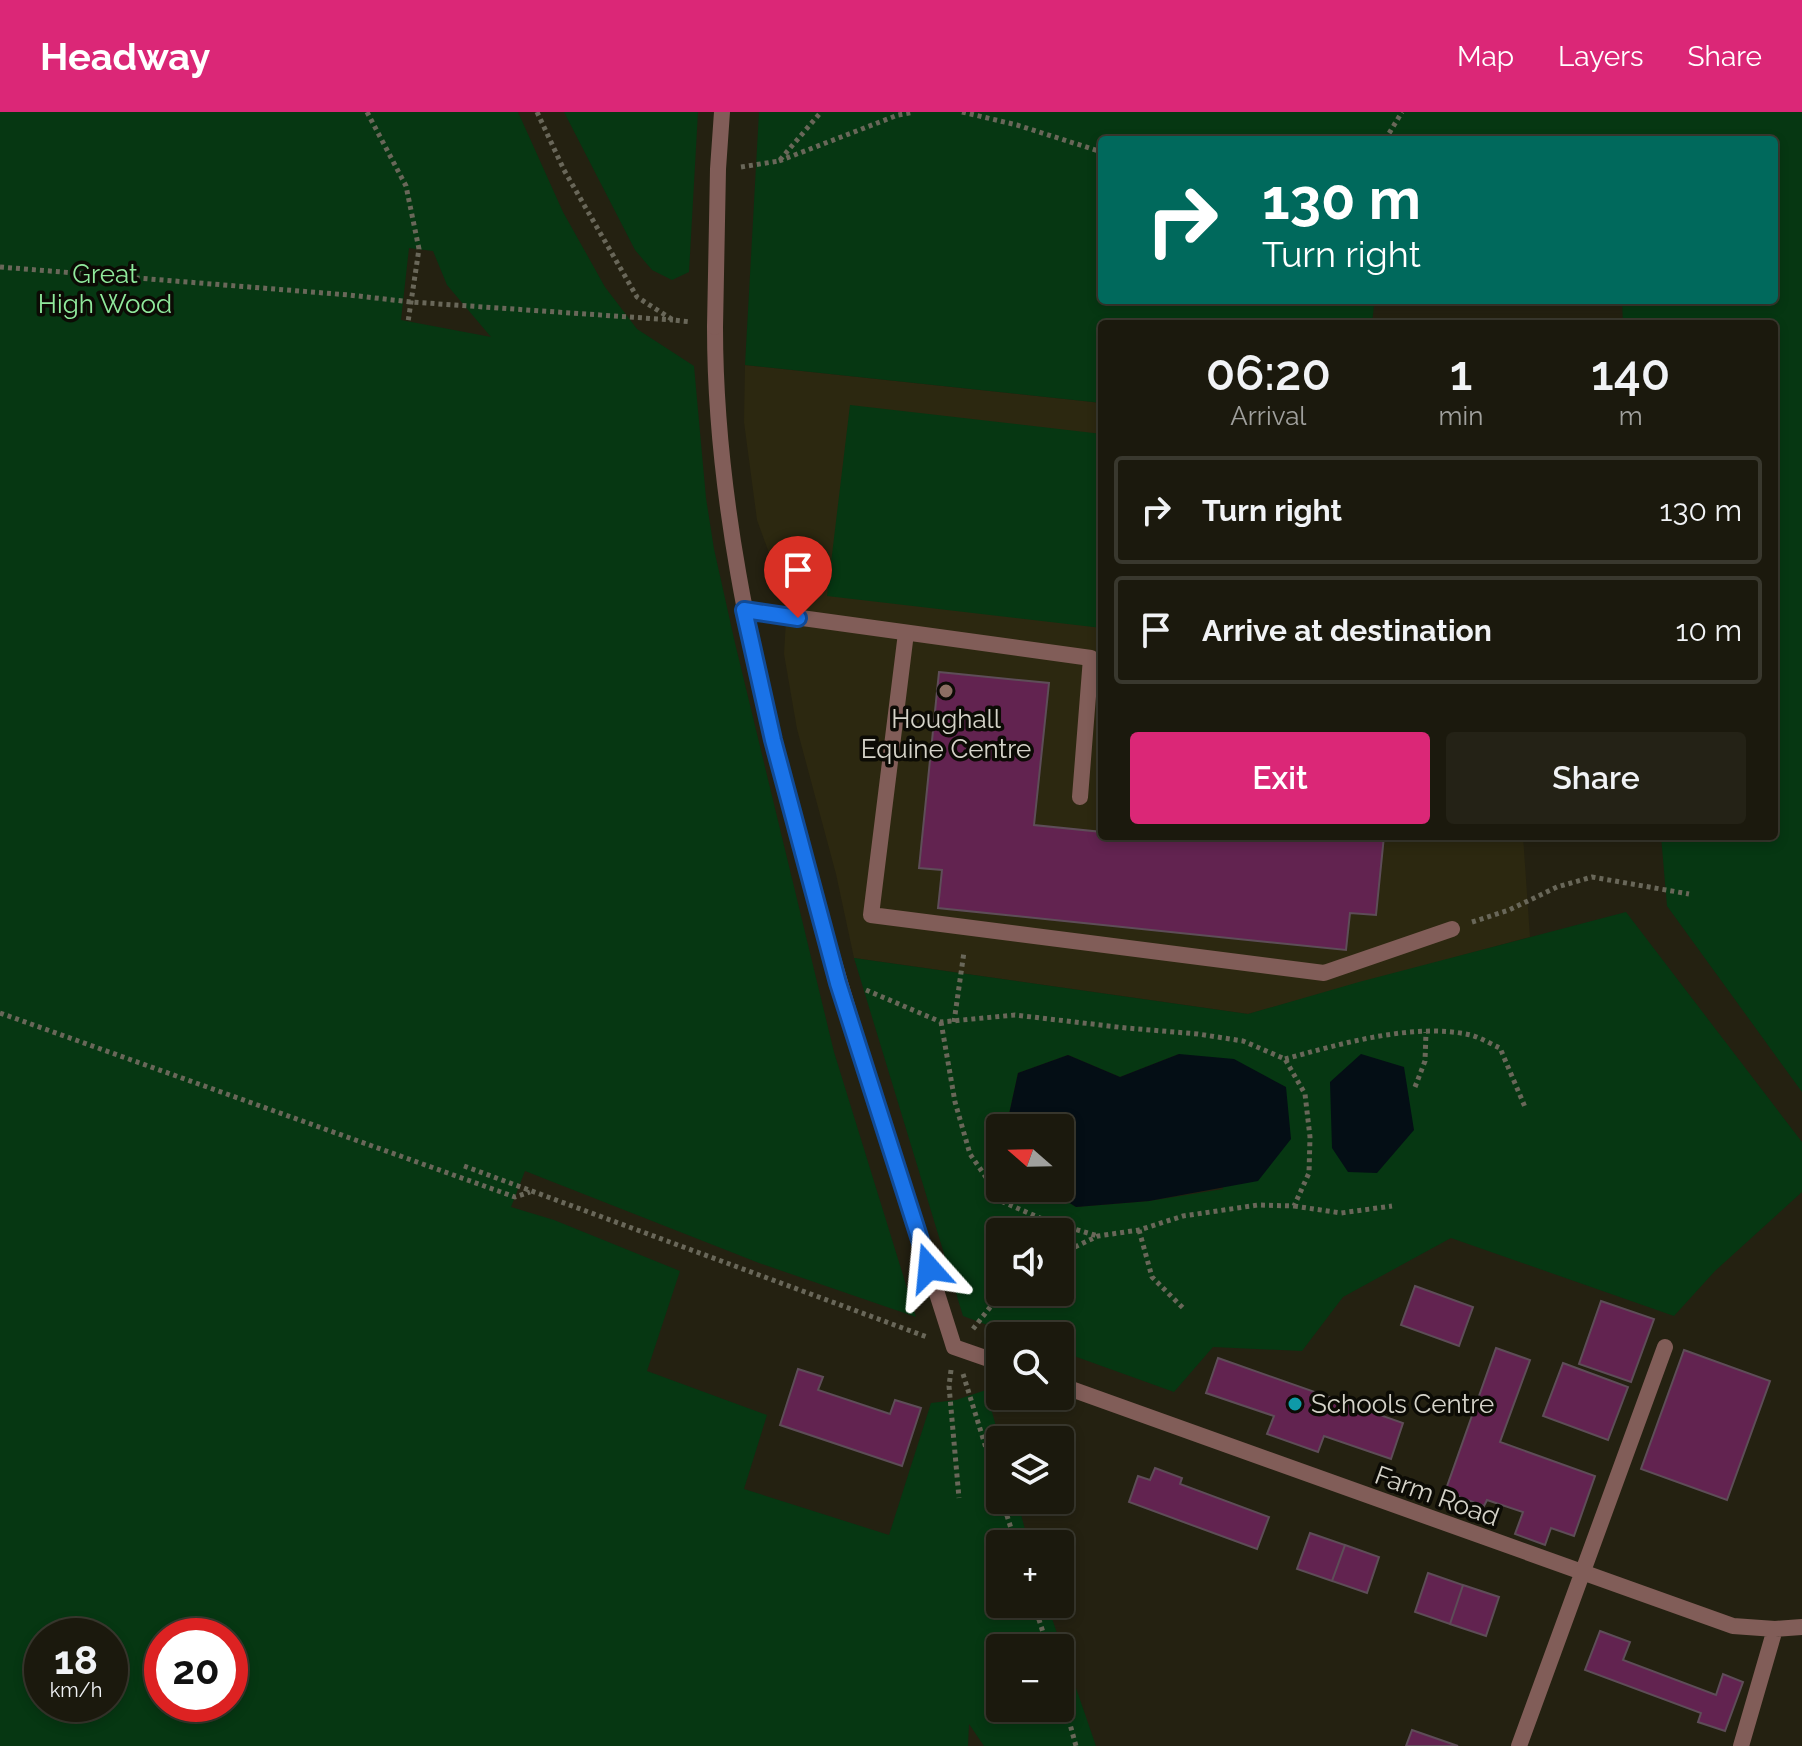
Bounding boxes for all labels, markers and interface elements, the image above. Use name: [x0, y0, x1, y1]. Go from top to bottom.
text: Headway: [40, 34, 210, 79]
text: Map: [1457, 40, 1514, 73]
text: Layers: [1558, 40, 1644, 73]
text: Share: [1688, 40, 1762, 73]
text: 130 m: [1262, 166, 1421, 232]
icon: right: [1130, 168, 1234, 272]
text: Turn right: [1262, 233, 1421, 275]
park label: Great High Wood: [38, 259, 172, 319]
text: 06:20: [1206, 345, 1331, 401]
text: 1: [1450, 345, 1472, 401]
text: 140: [1591, 345, 1670, 401]
text: Arrival: [1230, 401, 1306, 431]
text: min: [1439, 401, 1483, 431]
text: m: [1619, 401, 1643, 431]
icon: right: [1134, 488, 1178, 532]
text: Turn right: [1202, 493, 1342, 528]
text: 130 m: [1660, 493, 1742, 528]
pin: [764, 536, 832, 618]
icon: arrive: [776, 548, 820, 592]
icon: arrive: [1134, 608, 1178, 652]
text: Arrive at destination: [1202, 613, 1492, 648]
text: 10 m: [1676, 613, 1742, 648]
marker: Houghall Equine Centre: [937, 682, 955, 700]
place label: Houghall Equine Centre: [861, 704, 1031, 764]
button: Exit: [1130, 732, 1430, 824]
button: Share: [1446, 732, 1746, 824]
north arrow: [986, 1114, 1074, 1202]
map controls: [986, 1114, 1074, 1722]
button: sound: [986, 1218, 1074, 1306]
position arrow: [887, 1226, 971, 1310]
button: search: [986, 1322, 1074, 1410]
place label: Schools Centre: [1311, 1389, 1494, 1419]
marker: Schools Centre: [1286, 1395, 1304, 1413]
button: layers: [986, 1426, 1074, 1514]
street label: Farm Road: [1371, 1460, 1503, 1532]
button: +: [986, 1530, 1074, 1618]
speed limit sign: 20: [144, 1618, 248, 1722]
button: −: [986, 1634, 1074, 1722]
text: 18: [54, 1636, 98, 1683]
text: km/h: [50, 1678, 102, 1702]

